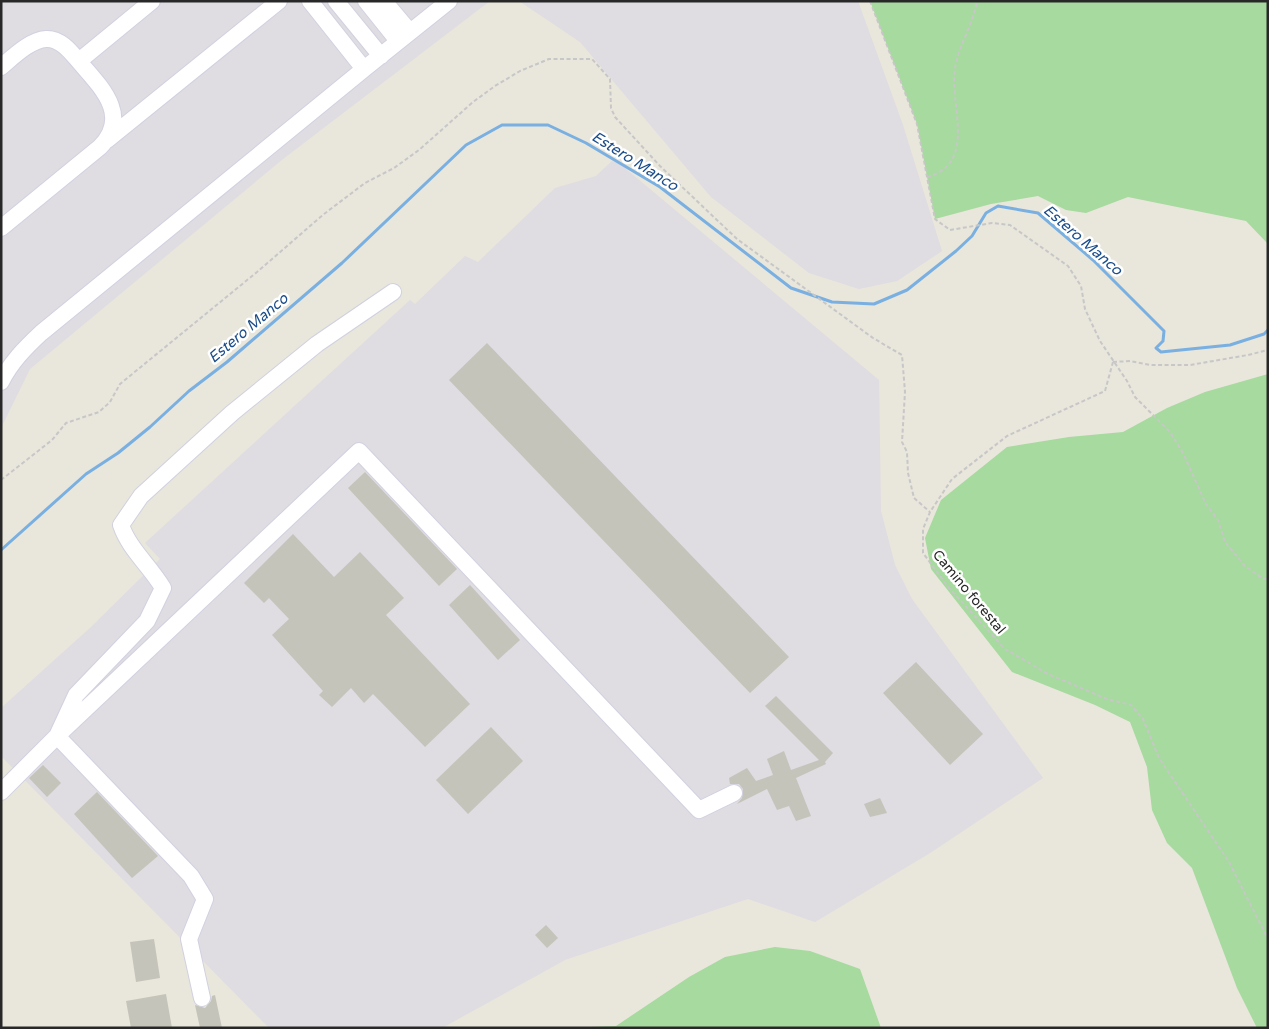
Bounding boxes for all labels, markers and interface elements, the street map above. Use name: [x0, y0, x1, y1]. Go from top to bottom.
water label: Estero Manco: [589, 127, 682, 195]
water label: Estero Manco: [1040, 201, 1127, 280]
water label: Estero Manco: [205, 289, 292, 367]
street label: Camino forestal: [929, 547, 1009, 637]

